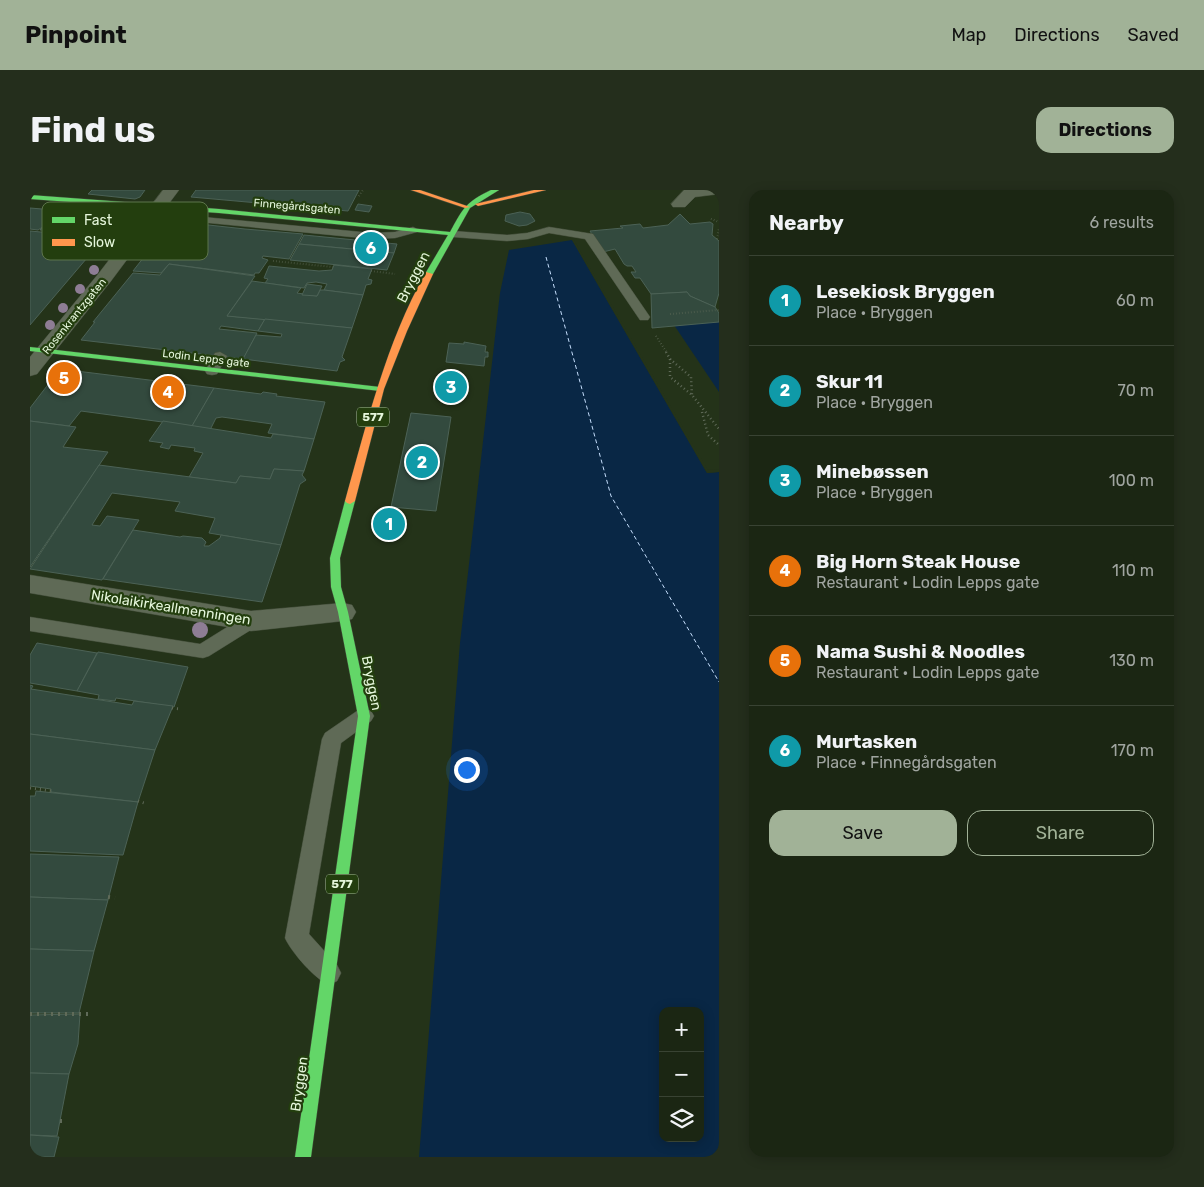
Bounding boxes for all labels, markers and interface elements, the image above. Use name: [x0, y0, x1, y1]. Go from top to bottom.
text: Pinpoint: [25, 21, 127, 49]
text: Map: [951, 24, 986, 46]
text: Directions: [1014, 24, 1100, 46]
text: Saved: [1128, 24, 1179, 46]
button: Directions: [1036, 107, 1174, 153]
text: Find us: [30, 109, 155, 151]
street label: Finnegårdsgaten: [253, 196, 341, 217]
legend: [42, 202, 208, 260]
text: Nearby: [769, 210, 844, 235]
text: Fast: [84, 212, 113, 229]
text: 6 results: [1089, 213, 1154, 232]
pin: 6: [355, 229, 387, 267]
text: Slow: [84, 234, 115, 251]
street label: Bryggen: [393, 249, 434, 306]
street label: Rosenkrantzgaten: [40, 276, 109, 357]
text: Lesekiosk Bryggen: [816, 280, 995, 303]
text: 1: [781, 291, 789, 310]
text: 60 m: [1116, 291, 1154, 310]
text: Place · Bryggen: [816, 303, 933, 322]
street label: Lodin Lepps gate: [162, 347, 250, 370]
pin: 5: [48, 359, 80, 397]
pin: 3: [435, 368, 467, 406]
text: Skur 11: [816, 370, 883, 393]
pin: 4: [152, 373, 184, 411]
text: 2: [780, 381, 790, 400]
text: 70 m: [1117, 381, 1154, 400]
text: Place · Bryggen: [816, 393, 933, 412]
road number: 577: [357, 408, 389, 426]
pin: 2: [406, 443, 438, 481]
text: Minebøssen: [816, 460, 929, 483]
text: 3: [780, 471, 790, 490]
text: 100 m: [1109, 471, 1154, 490]
text: Place · Bryggen: [816, 483, 933, 502]
pin: 1: [373, 505, 405, 543]
text: Big Horn Steak House: [816, 550, 1020, 573]
text: 4: [780, 561, 790, 580]
text: 110 m: [1112, 561, 1154, 580]
text: Restaurant · Lodin Lepps gate: [816, 573, 1039, 592]
street label: Nikolaikirkeallmenningen: [90, 586, 252, 629]
text: Nama Sushi & Noodles: [816, 640, 1025, 663]
text: 5: [780, 651, 790, 670]
text: 130 m: [1109, 651, 1154, 670]
street label: Bryggen: [358, 654, 385, 712]
text: Restaurant · Lodin Lepps gate: [816, 663, 1039, 682]
text: Murtasken: [816, 730, 917, 753]
text: 6: [780, 741, 790, 760]
text: 170 m: [1111, 741, 1154, 760]
text: Place · Finnegårdsgaten: [816, 753, 997, 772]
your location: [454, 757, 480, 783]
button: Save: [769, 810, 957, 856]
button: Share: [967, 810, 1154, 856]
road number: 577: [326, 874, 358, 894]
map controls: [659, 1007, 704, 1142]
button: +: [659, 1007, 704, 1052]
button: −: [659, 1052, 704, 1097]
street label: Bryggen: [287, 1056, 312, 1113]
button: layers: [659, 1097, 704, 1142]

